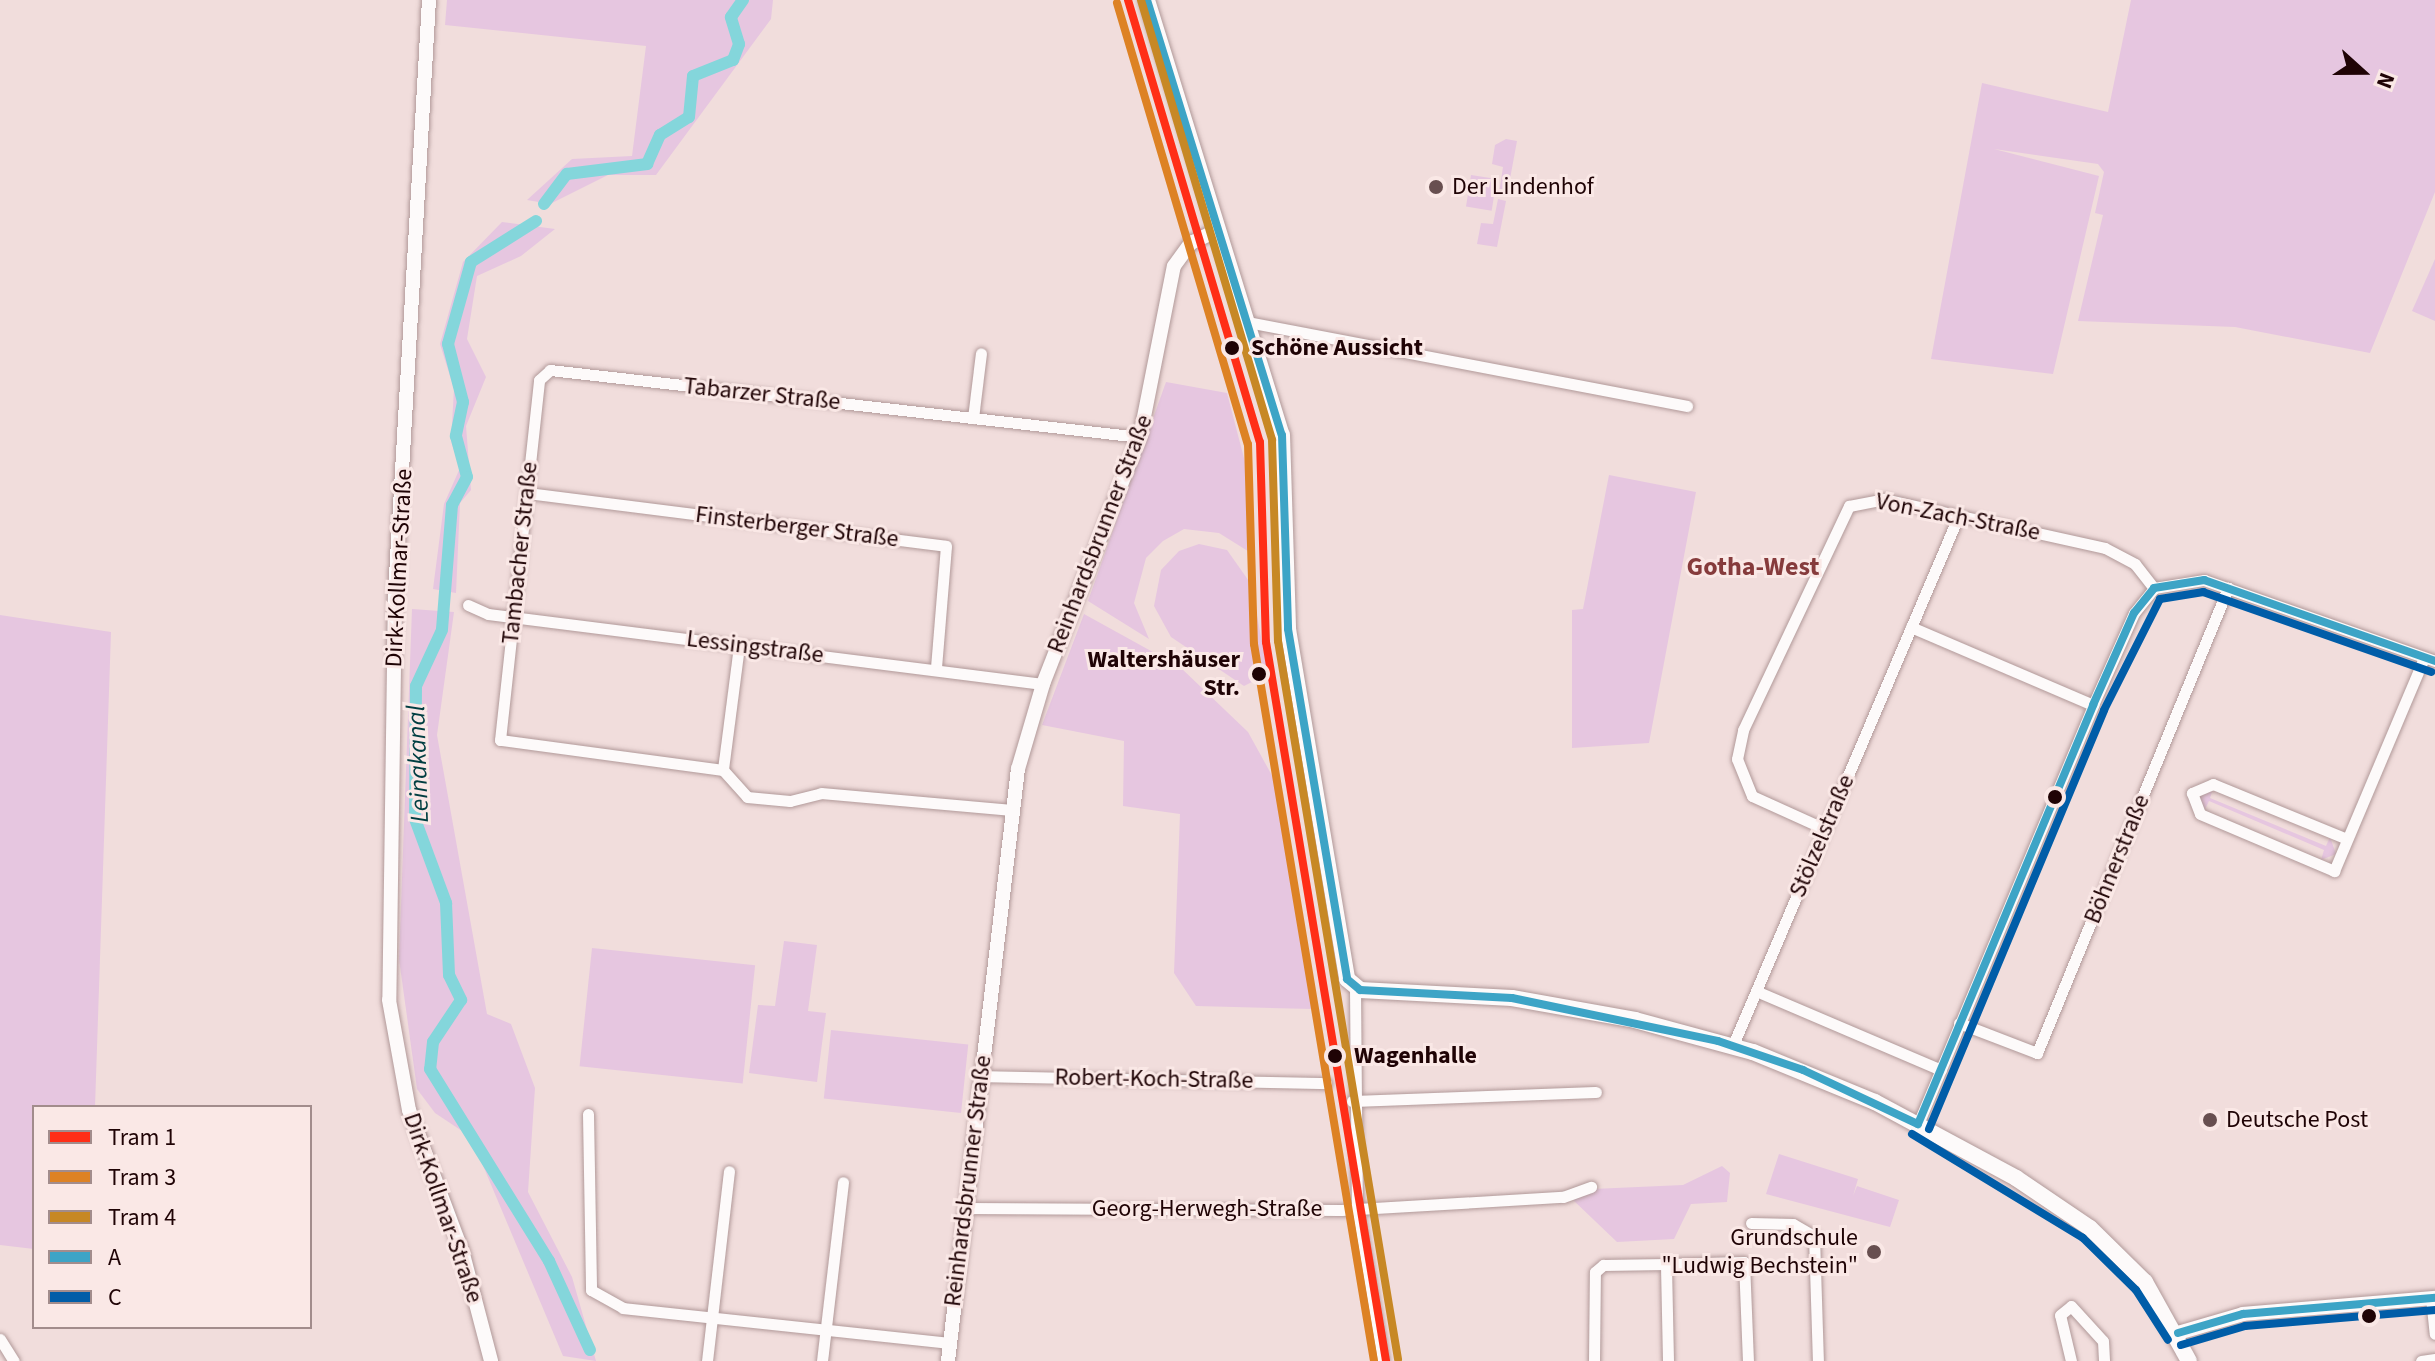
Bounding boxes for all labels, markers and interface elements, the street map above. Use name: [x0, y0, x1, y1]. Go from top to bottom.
north arrow: [2323, 32, 2403, 112]
text: N: [2368, 68, 2403, 93]
place label: Der Lindenhof: [1452, 173, 1594, 201]
marker: Der Lindenhof: [1427, 178, 1445, 196]
place label: Schöne Aussicht: [1251, 334, 1423, 362]
marker: Schöne Aussicht: [1220, 336, 1244, 360]
street label: Tabarzer Straße: [682, 371, 842, 417]
street label: Reinhardsbrunner Straße: [1041, 411, 1159, 657]
street label: Tambacher Straße: [496, 460, 544, 646]
street label: Dirk-Kollmar-Straße: [379, 468, 419, 668]
street label: Von-Zach-Straße: [1873, 487, 2043, 547]
street label: Finsterberger Straße: [694, 500, 900, 554]
district label: Gotha-West: [1687, 551, 1819, 583]
street label: Lessingstraße: [685, 624, 825, 670]
place label: Waltershäuser Str.: [1087, 646, 1240, 702]
marker: Waltershäuser Str.: [1247, 662, 1271, 686]
water label: Leinakanal: [400, 705, 436, 823]
street label: Stölzelstraße: [1783, 770, 1861, 902]
unlabelled marker: [2047, 789, 2063, 805]
street label: Böhnerstraße: [2078, 790, 2156, 928]
place label: Wagenhalle: [1354, 1042, 1477, 1070]
marker: Wagenhalle: [1323, 1044, 1347, 1068]
street label: Reinhardsbrunner Straße: [938, 1054, 998, 1308]
street label: Robert-Koch-Straße: [1054, 1063, 1254, 1095]
legend: [32, 1105, 312, 1329]
place label: Deutsche Post: [2226, 1106, 2368, 1134]
street label: Dirk-Kollmar-Straße: [397, 1109, 489, 1307]
marker: Deutsche Post: [2201, 1111, 2219, 1129]
text: Tram 1: [108, 1120, 176, 1155]
text: Tram 3: [108, 1160, 176, 1195]
street label: Georg-Herwegh-Straße: [1092, 1195, 1322, 1223]
text: Tram 4: [108, 1200, 176, 1235]
place label: Grundschule "Ludwig Bechstein": [1661, 1224, 1858, 1280]
text: A: [108, 1240, 121, 1275]
marker: Grundschule "Ludwig Bechstein": [1865, 1243, 1883, 1261]
text: C: [108, 1280, 122, 1315]
unlabelled marker: [2361, 1308, 2377, 1324]

